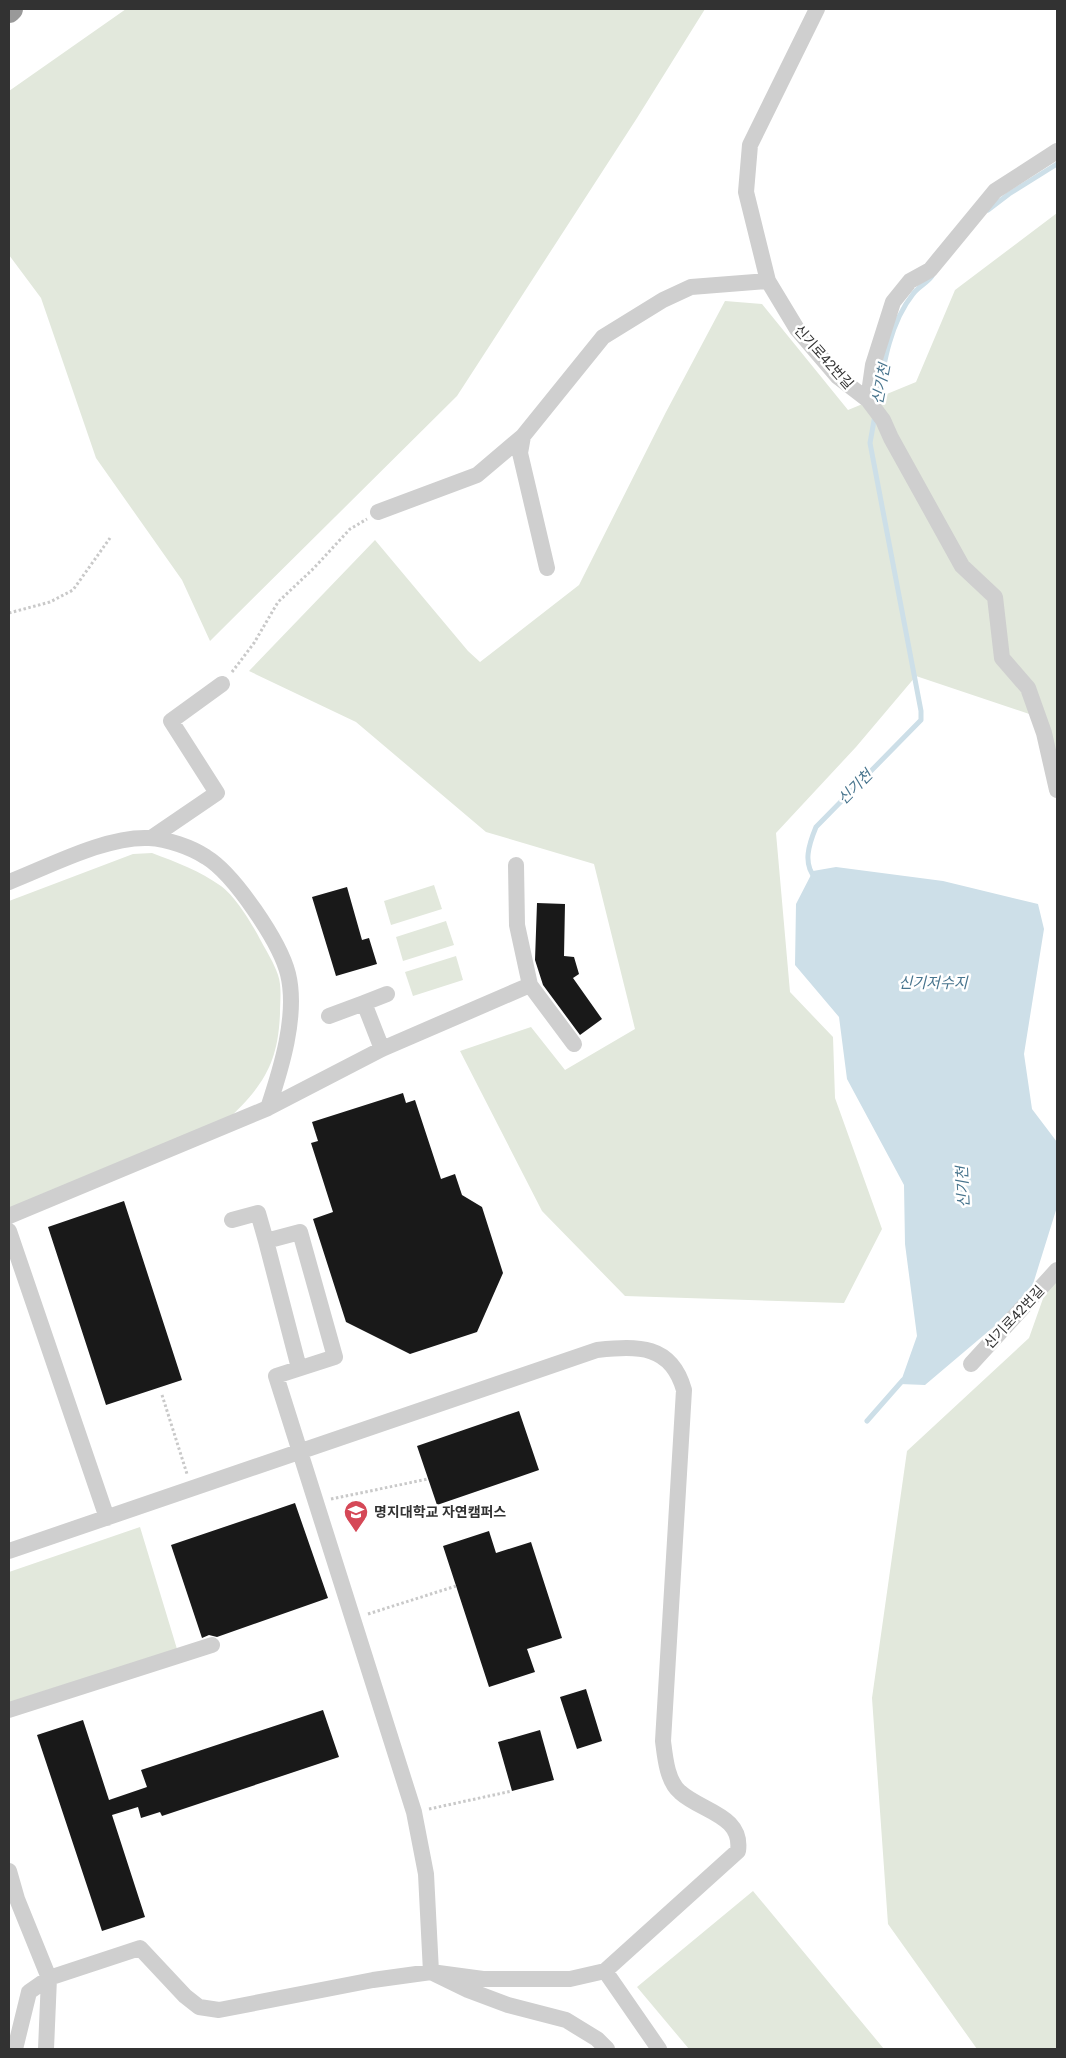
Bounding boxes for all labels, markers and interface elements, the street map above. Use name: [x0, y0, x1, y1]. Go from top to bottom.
street label: 신기로42번길: [791, 322, 857, 392]
water label: 신기천: [868, 360, 894, 406]
water label: 신기천: [834, 764, 878, 808]
water label: 신기저수지: [898, 974, 969, 992]
water label: 신기천: [953, 1164, 973, 1208]
street label: 신기로42번길: [981, 1282, 1047, 1352]
school or university icon: 명지대학교 자연캠퍼스: [343, 1499, 369, 1533]
place label: 명지대학교 자연캠퍼스: [374, 1504, 506, 1520]

